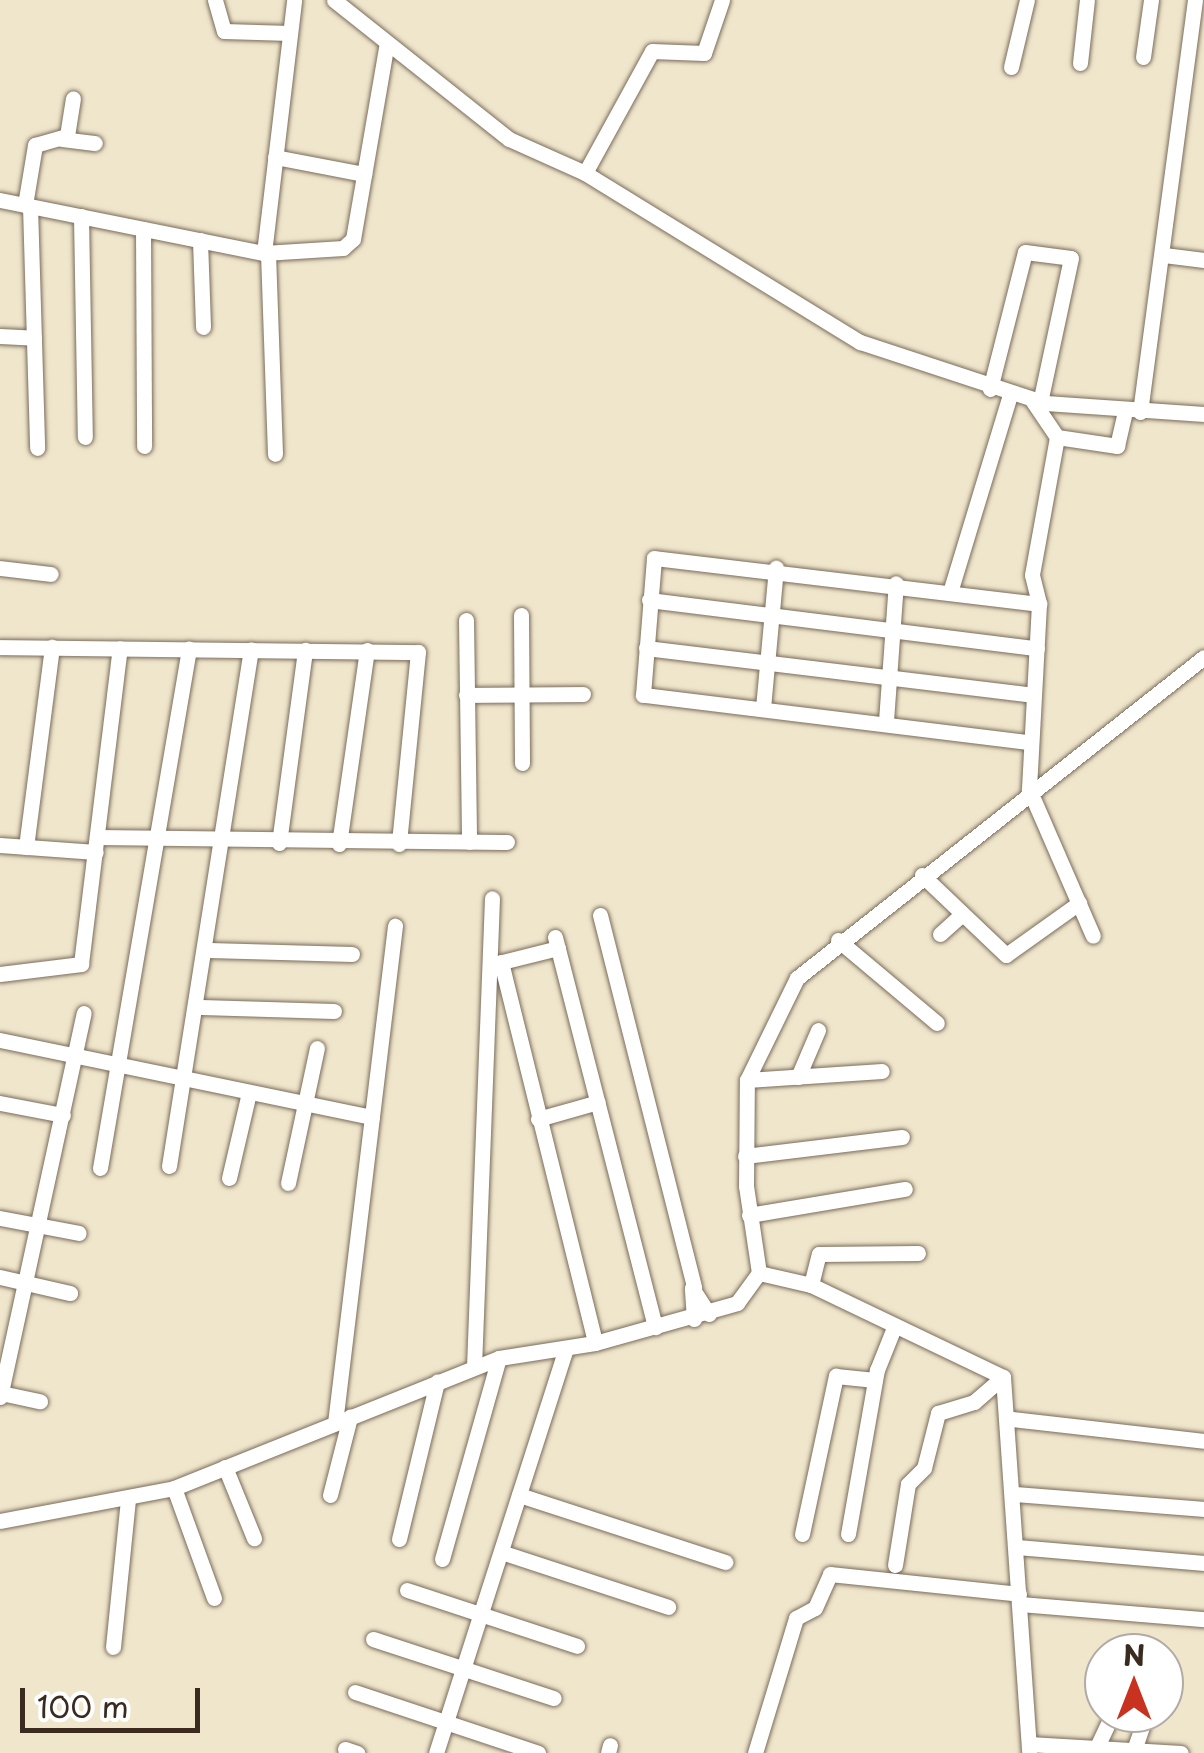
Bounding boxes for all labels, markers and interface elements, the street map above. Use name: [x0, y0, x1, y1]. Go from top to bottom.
north arrow: [1084, 1633, 1184, 1733]
text: N: [1123, 1633, 1145, 1676]
scale bar: [25, 1668, 205, 1730]
text: 100 m: [37, 1683, 129, 1728]

